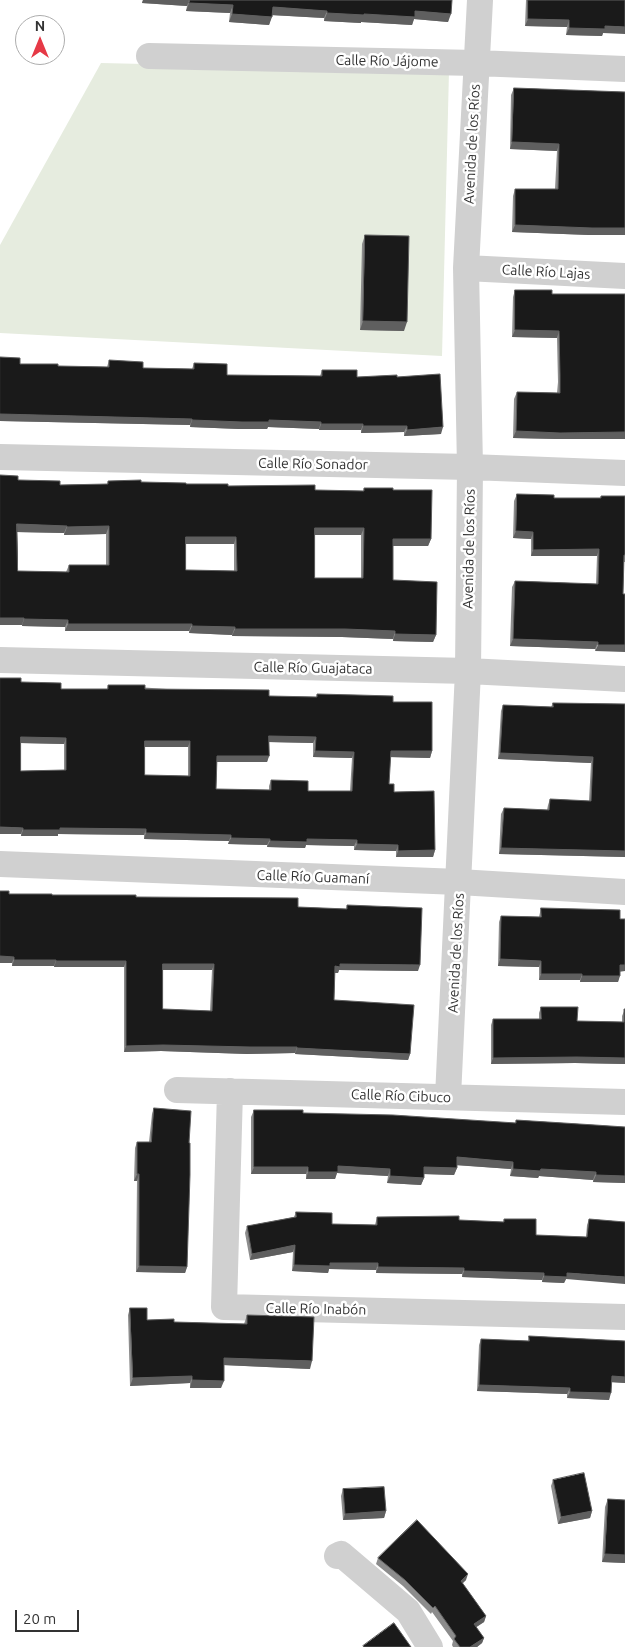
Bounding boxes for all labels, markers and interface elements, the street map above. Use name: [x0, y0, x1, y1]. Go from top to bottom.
north arrow: [15, 15, 65, 65]
text: N: [35, 18, 45, 34]
street label: Calle Río Jájome: [335, 52, 439, 70]
street label: Avenida de los Ríos: [460, 84, 484, 204]
street label: Calle Río Lajas: [501, 261, 591, 283]
street label: Calle Río Sonador: [258, 455, 368, 473]
street label: Avenida de los Ríos: [460, 489, 478, 609]
street label: Calle Río Guajataca: [253, 659, 373, 677]
street label: Calle Río Guamaní: [256, 867, 370, 887]
street label: Avenida de los Ríos: [444, 893, 468, 1013]
street label: Calle Río Cibuco: [351, 1086, 451, 1106]
street label: Calle Río Inabón: [265, 1300, 367, 1318]
scale bar: [18, 1600, 81, 1632]
text: 20 m: [23, 1610, 56, 1627]

